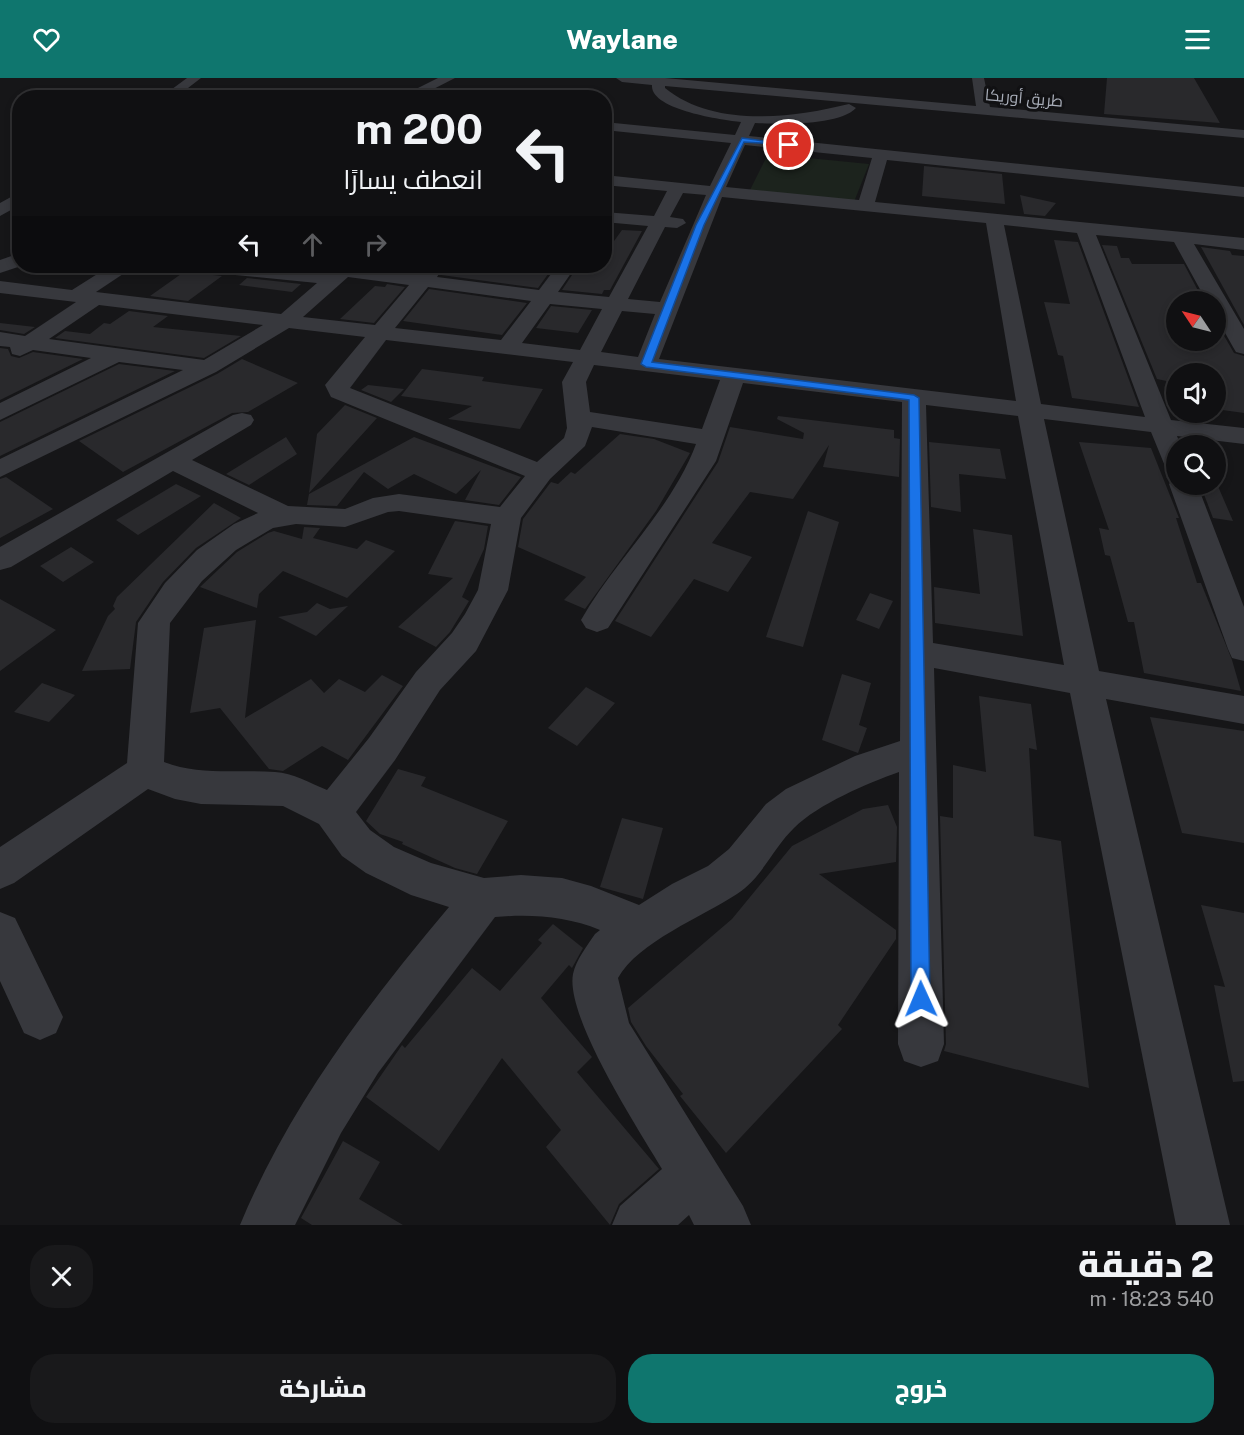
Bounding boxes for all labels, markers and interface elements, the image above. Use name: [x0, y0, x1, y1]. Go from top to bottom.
icon: heart: [30, 23, 63, 56]
text: Waylane: [566, 23, 678, 55]
icon: menu: [1181, 23, 1214, 56]
street label: طريق أوريكا: [984, 85, 1064, 112]
text: 200 m: [355, 104, 483, 153]
icon: left: [504, 114, 582, 192]
pin: [763, 119, 814, 170]
icon: arrive: [772, 128, 805, 161]
text: انعطف يسارًا: [343, 163, 483, 195]
icon: left: [233, 228, 266, 261]
icon: ahead: [296, 228, 329, 261]
icon: right: [359, 228, 392, 261]
north arrow: [1166, 291, 1226, 351]
map controls: [1166, 291, 1226, 495]
button: sound: [1166, 363, 1226, 423]
button: search: [1166, 435, 1226, 495]
position arrow: [889, 967, 953, 1031]
text: 2 دقيقة: [1078, 1243, 1214, 1285]
button: close: [30, 1245, 93, 1308]
text: 540 m · 18:23: [1090, 1287, 1214, 1311]
button: مشاركة: [30, 1354, 616, 1423]
button: خروج: [628, 1354, 1214, 1423]

